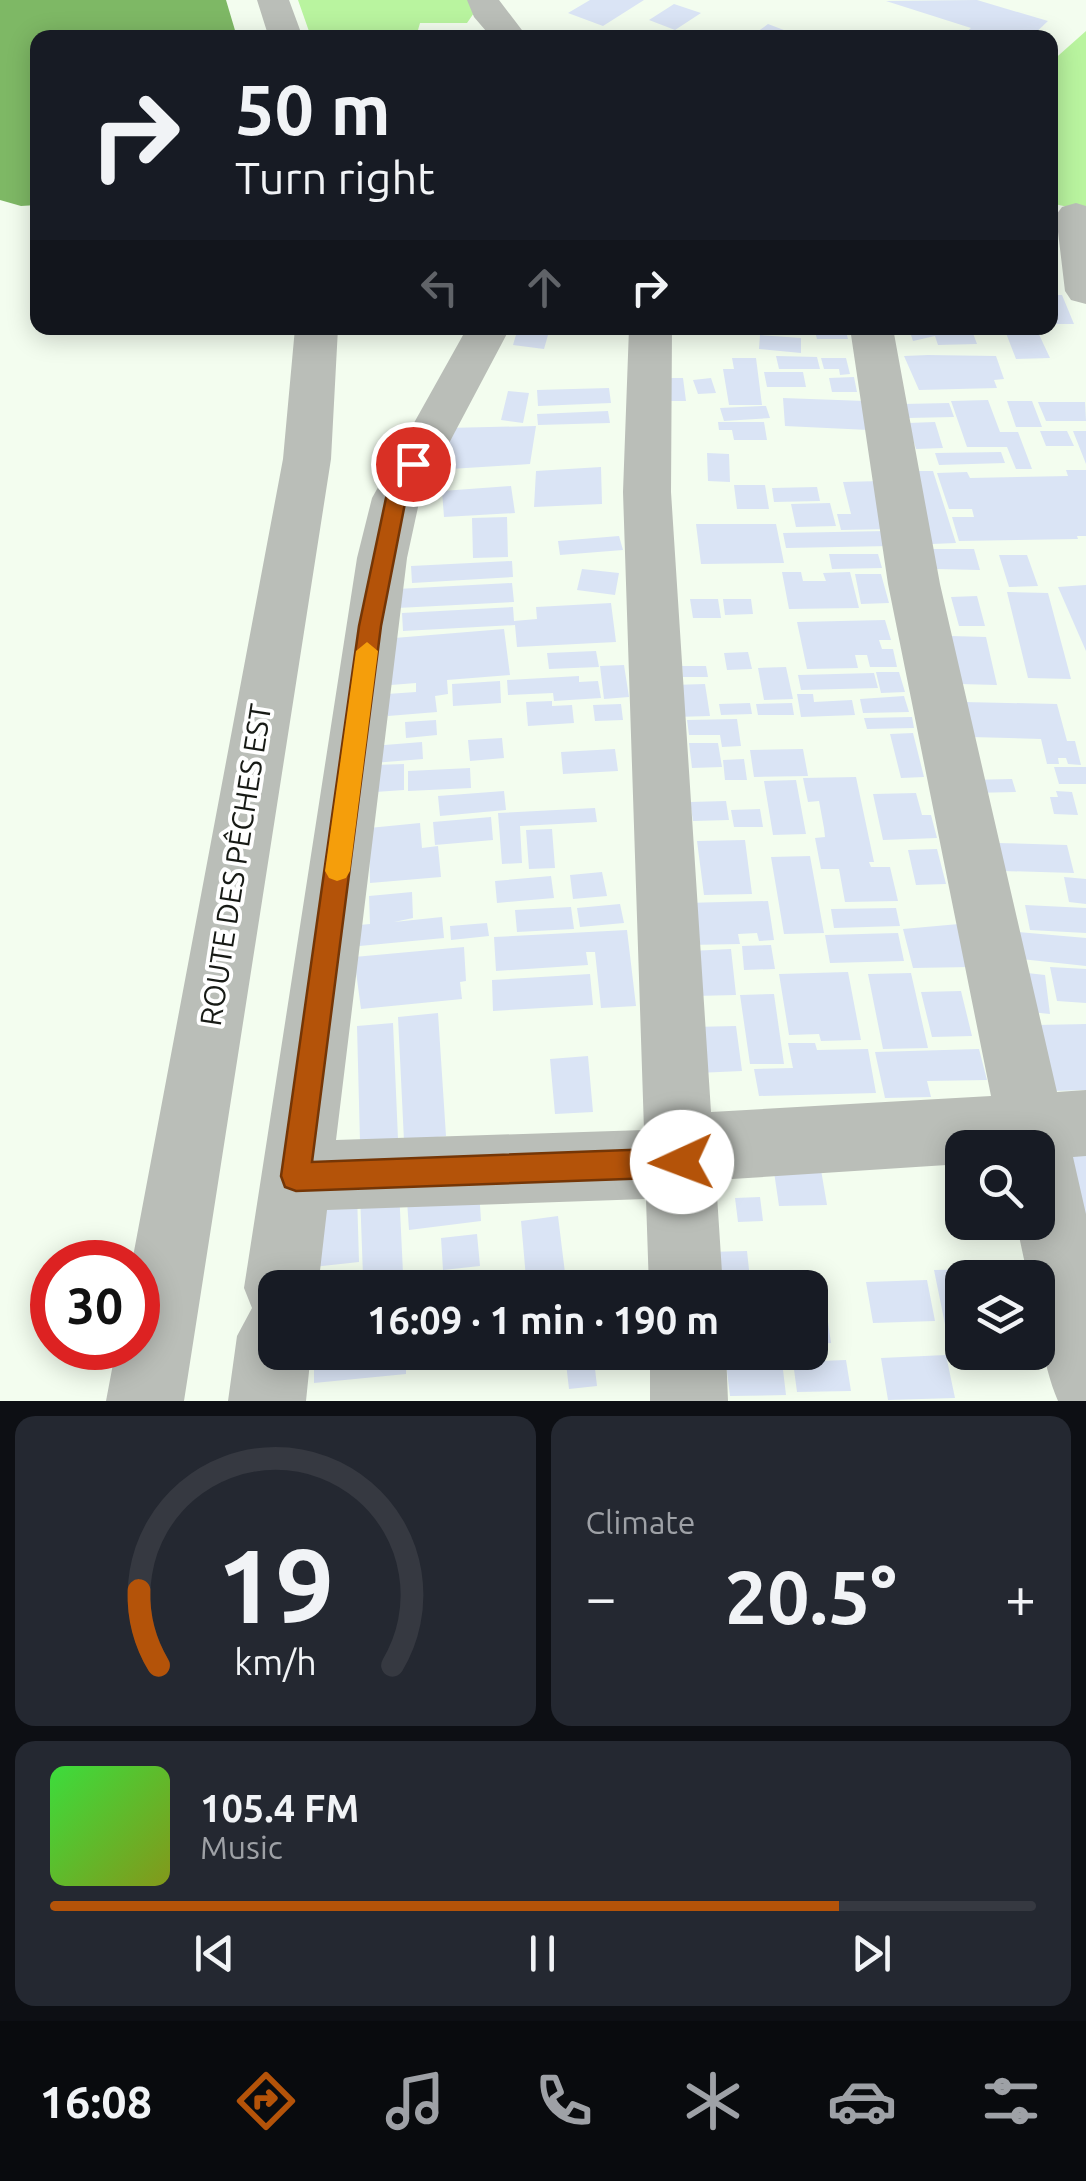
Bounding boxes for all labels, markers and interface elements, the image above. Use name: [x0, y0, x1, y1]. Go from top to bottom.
icon: right: [70, 70, 200, 200]
text: 50 m: [235, 70, 391, 148]
text: Turn right: [235, 152, 435, 203]
icon: left: [412, 260, 467, 315]
icon: ahead: [517, 260, 572, 315]
icon: right: [622, 260, 677, 315]
pin: [371, 422, 456, 507]
icon: arrive: [386, 437, 441, 492]
street label: ROUTE DES PÊCHES EST: [193, 701, 277, 1028]
position arrow: [630, 1110, 734, 1214]
map controls: [945, 1130, 1055, 1370]
button: search: [945, 1130, 1055, 1240]
speed limit sign: 30: [30, 1240, 160, 1370]
button: layers: [945, 1260, 1055, 1370]
text: 16:09 · 1 min · 190 m: [367, 1299, 719, 1341]
text: Climate: [586, 1504, 696, 1540]
text: 19: [217, 1526, 334, 1643]
text: 20.5°: [725, 1554, 897, 1638]
text: −: [586, 1566, 617, 1627]
text: +: [1005, 1566, 1036, 1627]
text: km/h: [234, 1642, 317, 1682]
text: 105.4 FM: [200, 1787, 359, 1829]
text: Music: [200, 1829, 283, 1865]
icon: previous: [187, 1926, 242, 1981]
icon: pause: [515, 1926, 570, 1981]
icon: next: [844, 1926, 899, 1981]
icon: directions: [231, 2066, 301, 2136]
icon: music: [380, 2066, 450, 2136]
icon: phone: [529, 2066, 599, 2136]
icon: climate: [678, 2066, 748, 2136]
icon: car: [827, 2066, 897, 2136]
icon: filters: [976, 2066, 1046, 2136]
text: 16:08: [40, 2076, 152, 2127]

